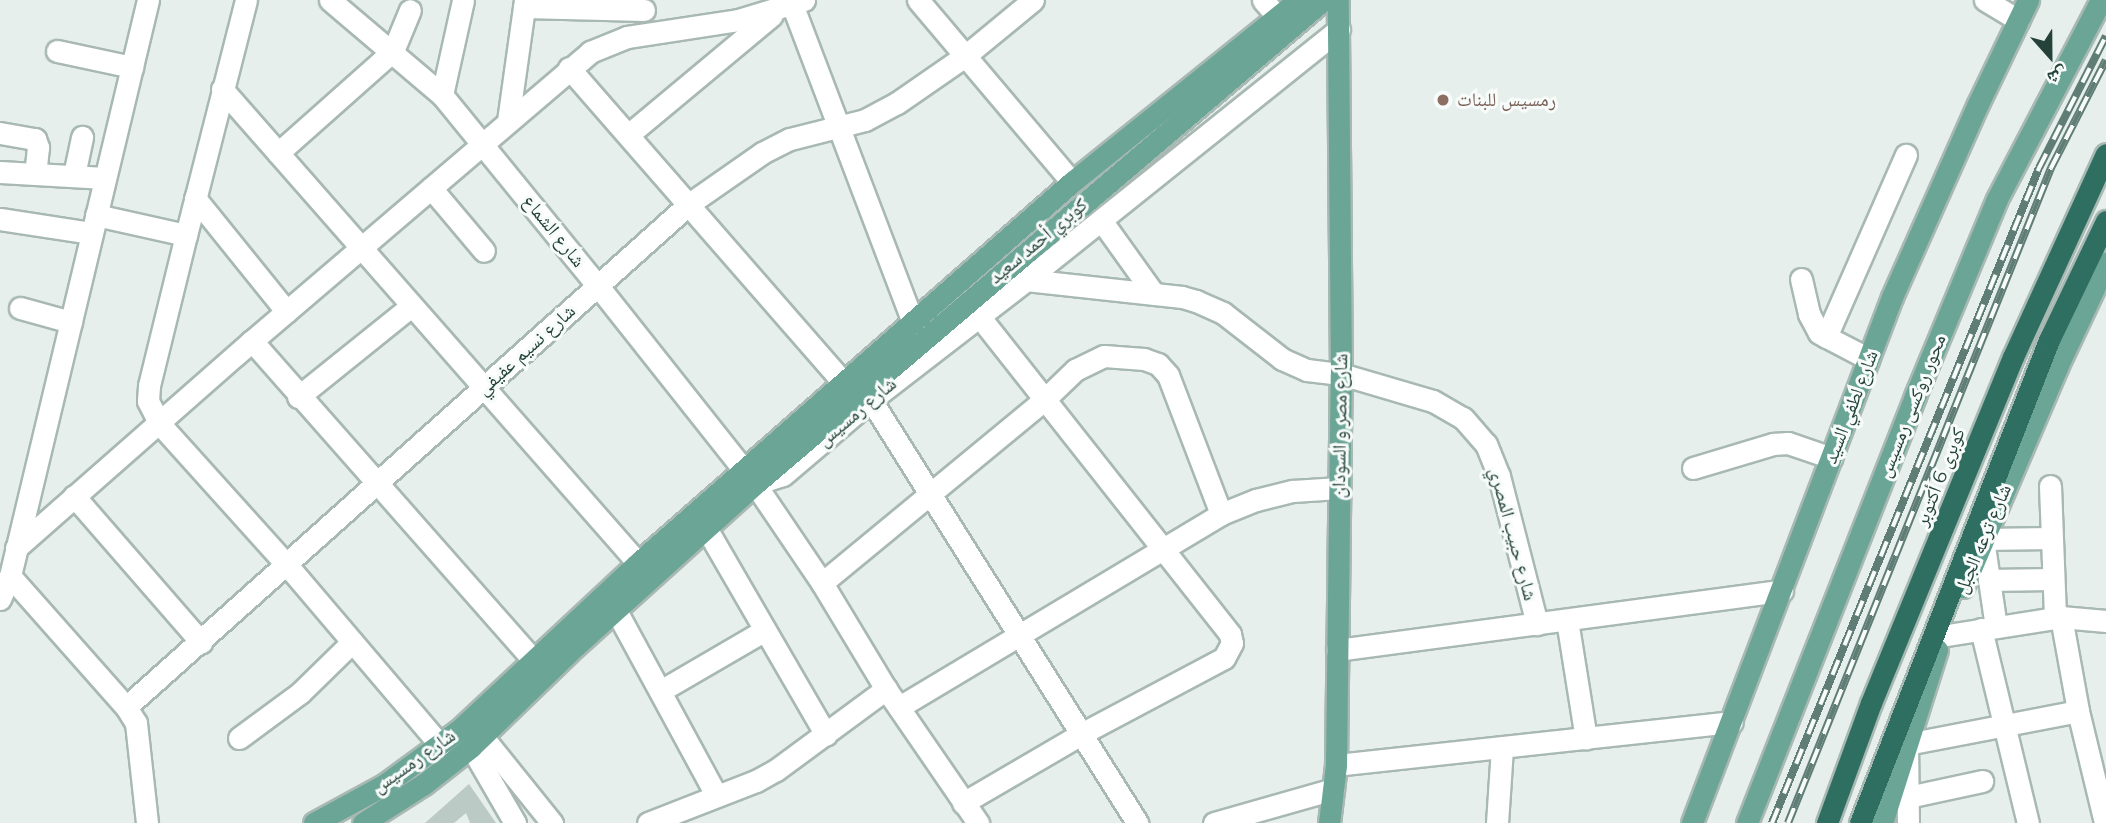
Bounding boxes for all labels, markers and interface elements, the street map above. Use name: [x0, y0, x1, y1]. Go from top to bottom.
north arrow: [2015, 21, 2085, 91]
text: ش: [2044, 62, 2071, 90]
place label: رمسيس للبنات: [1457, 89, 1556, 111]
marker: رمسيس للبنات: [1435, 92, 1451, 108]
street label: شارع الشماع: [518, 190, 590, 272]
street label: كوبري أحمد سعيد: [984, 193, 1092, 289]
street label: شارع نسيم عفيفي: [472, 300, 580, 400]
street label: محور روكسى رمسيس: [1873, 331, 1951, 481]
street label: شارع لطفي السيد: [1819, 347, 1883, 467]
street label: شارع مصر و السودان: [1327, 353, 1353, 499]
street label: شارع رمسيس: [813, 372, 901, 452]
street label: كوبرى 6 أكتوبر: [1910, 425, 1970, 529]
street label: شارع حبيب المصري: [1484, 465, 1542, 603]
street label: شارع ترعه الجبل: [1950, 481, 2016, 597]
street label: شارع رمسيس: [368, 724, 460, 798]

